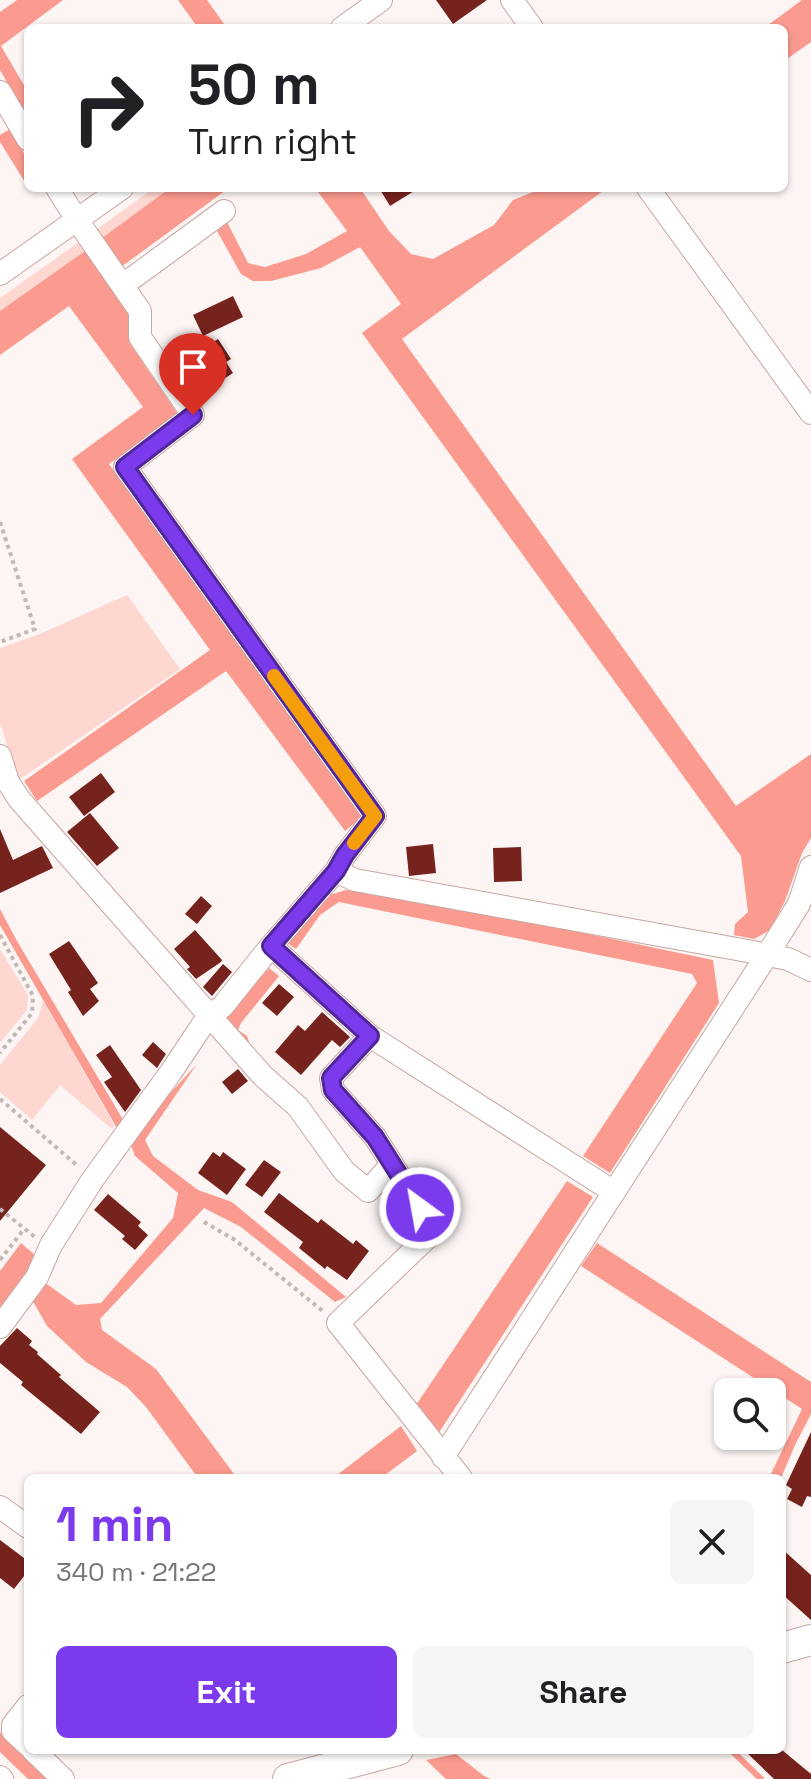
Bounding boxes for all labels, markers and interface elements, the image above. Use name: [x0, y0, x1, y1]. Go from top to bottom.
text: 50 m: [188, 49, 320, 120]
icon: right: [56, 56, 160, 160]
text: Turn right: [188, 119, 357, 165]
pin: [159, 333, 227, 415]
icon: arrive: [171, 345, 215, 389]
position arrow: [378, 1166, 462, 1250]
map controls: [714, 1378, 786, 1450]
button: search: [714, 1378, 786, 1450]
text: 1 min: [56, 1494, 173, 1555]
button: close: [670, 1500, 754, 1584]
text: 340 m · 21:22: [56, 1555, 216, 1589]
button: Exit: [56, 1646, 397, 1738]
button: Share: [413, 1646, 754, 1738]

